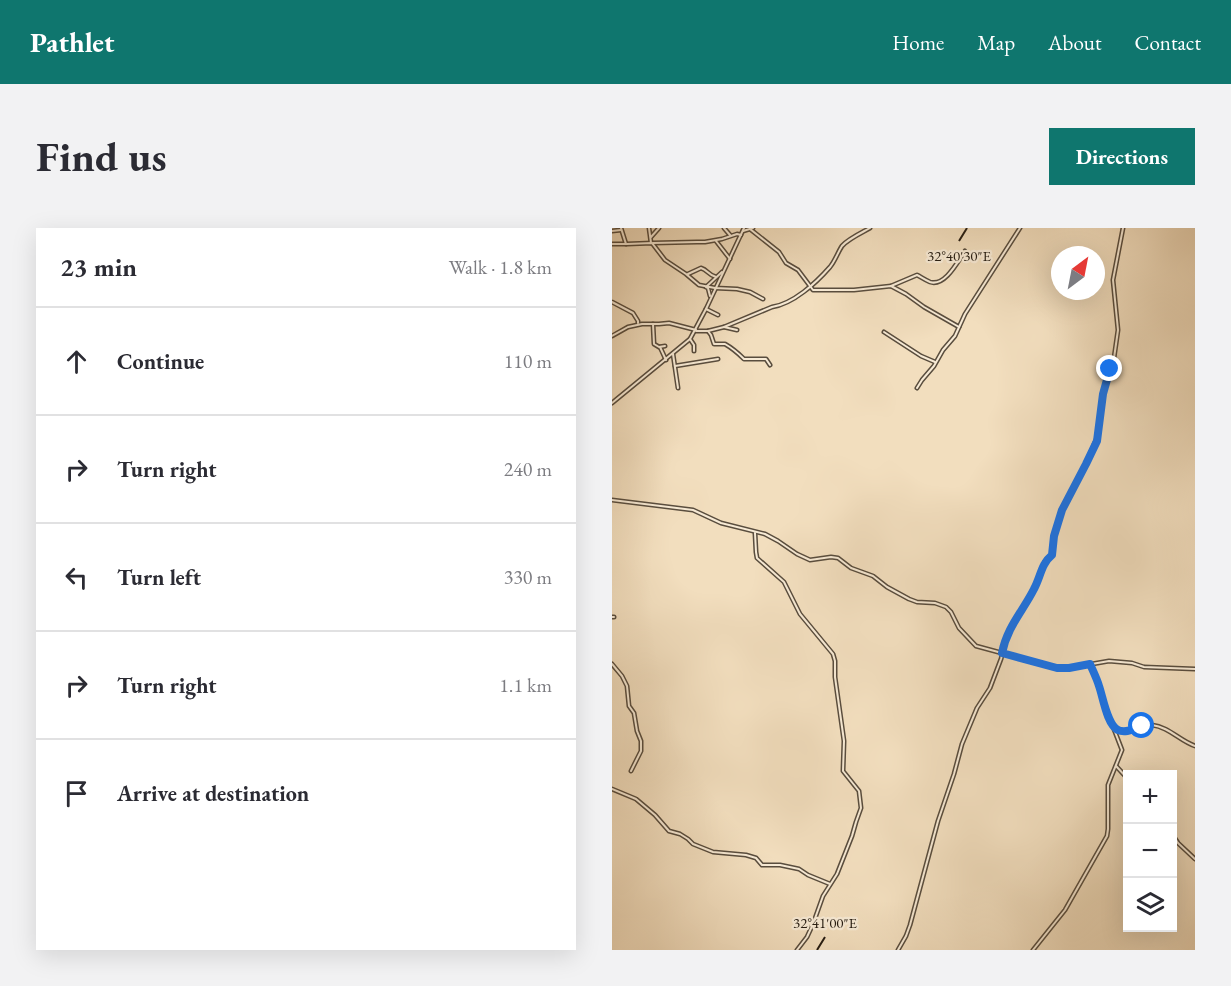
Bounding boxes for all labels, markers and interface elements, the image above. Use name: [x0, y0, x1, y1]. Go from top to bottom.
text: Pathlet: [30, 24, 114, 60]
text: Home: [892, 29, 944, 56]
text: Map: [977, 29, 1015, 56]
text: About: [1048, 29, 1101, 56]
text: Contact: [1134, 29, 1201, 56]
button: Directions: [1049, 128, 1195, 185]
text: Find us: [36, 129, 167, 184]
text: 32°40'30"E: [927, 246, 992, 265]
north arrow: [1051, 246, 1105, 300]
text: 23 min: [60, 250, 137, 284]
text: Walk · 1.8 km: [449, 254, 552, 280]
icon: ahead: [60, 345, 93, 378]
text: Continue: [117, 347, 204, 376]
text: 110 m: [504, 348, 552, 374]
route end: [1096, 355, 1122, 381]
icon: right: [60, 453, 93, 486]
text: Turn right: [117, 455, 216, 484]
text: 240 m: [504, 456, 552, 482]
icon: left: [60, 561, 93, 594]
text: Turn left: [117, 563, 201, 592]
text: 330 m: [504, 564, 552, 590]
icon: right: [60, 669, 93, 702]
text: Turn right: [117, 671, 216, 700]
text: 1.1 km: [499, 672, 552, 698]
route start: [1128, 712, 1154, 738]
map controls: [1123, 770, 1177, 932]
button: +: [1123, 770, 1177, 824]
icon: arrive: [60, 777, 93, 810]
text: Arrive at destination: [117, 779, 309, 808]
button: −: [1123, 824, 1177, 878]
button: layers: [1123, 878, 1177, 932]
text: 32°41'00"E: [793, 913, 858, 932]

